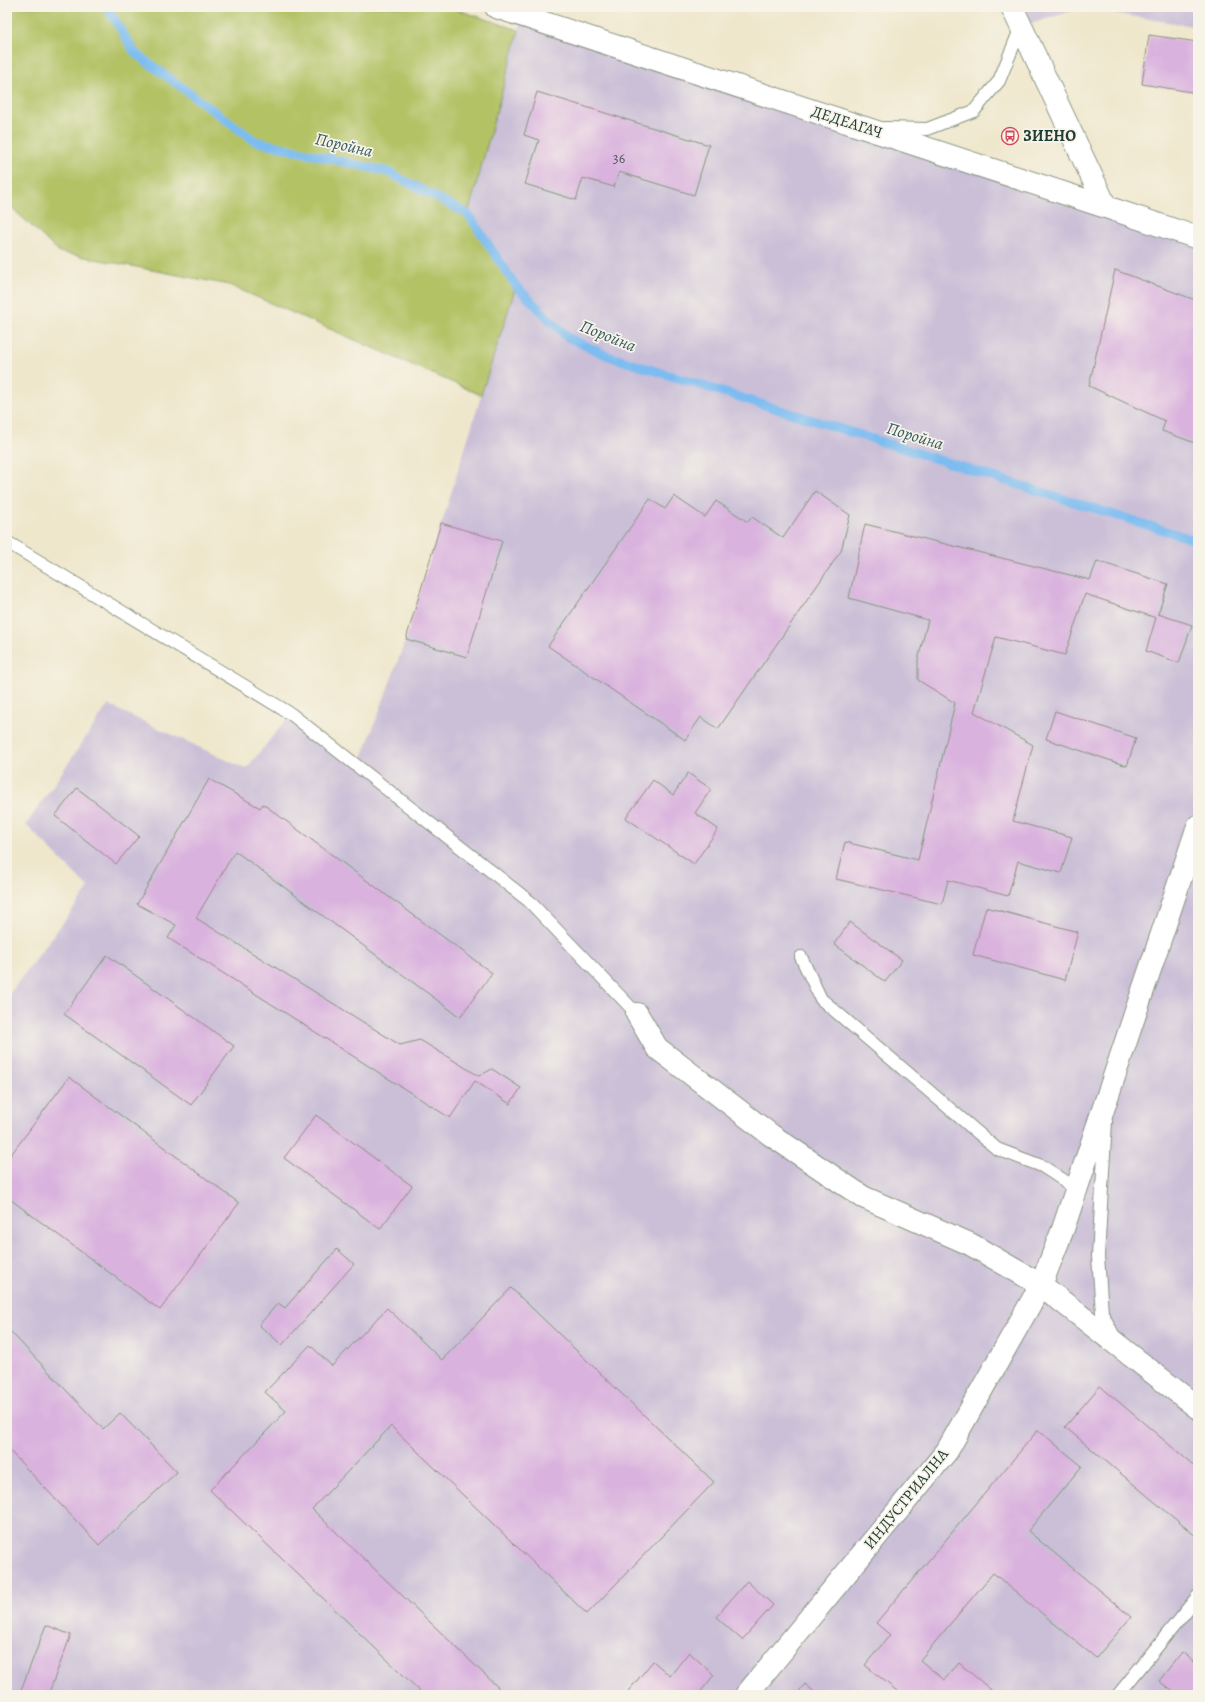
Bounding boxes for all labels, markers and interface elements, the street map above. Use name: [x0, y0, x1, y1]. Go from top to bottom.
street label: ДЕДЕАГАЧ: [809, 100, 885, 144]
place label: ЗИЕНО: [1023, 125, 1076, 147]
bus stop icon: ЗИЕНО: [1000, 126, 1020, 146]
water label: Поройна: [313, 127, 375, 163]
house number: 36: [613, 149, 625, 168]
water label: Поройна: [577, 314, 639, 358]
water label: Поройна: [884, 416, 946, 456]
street label: ИНДУСТРИАЛНА: [858, 1443, 954, 1554]

